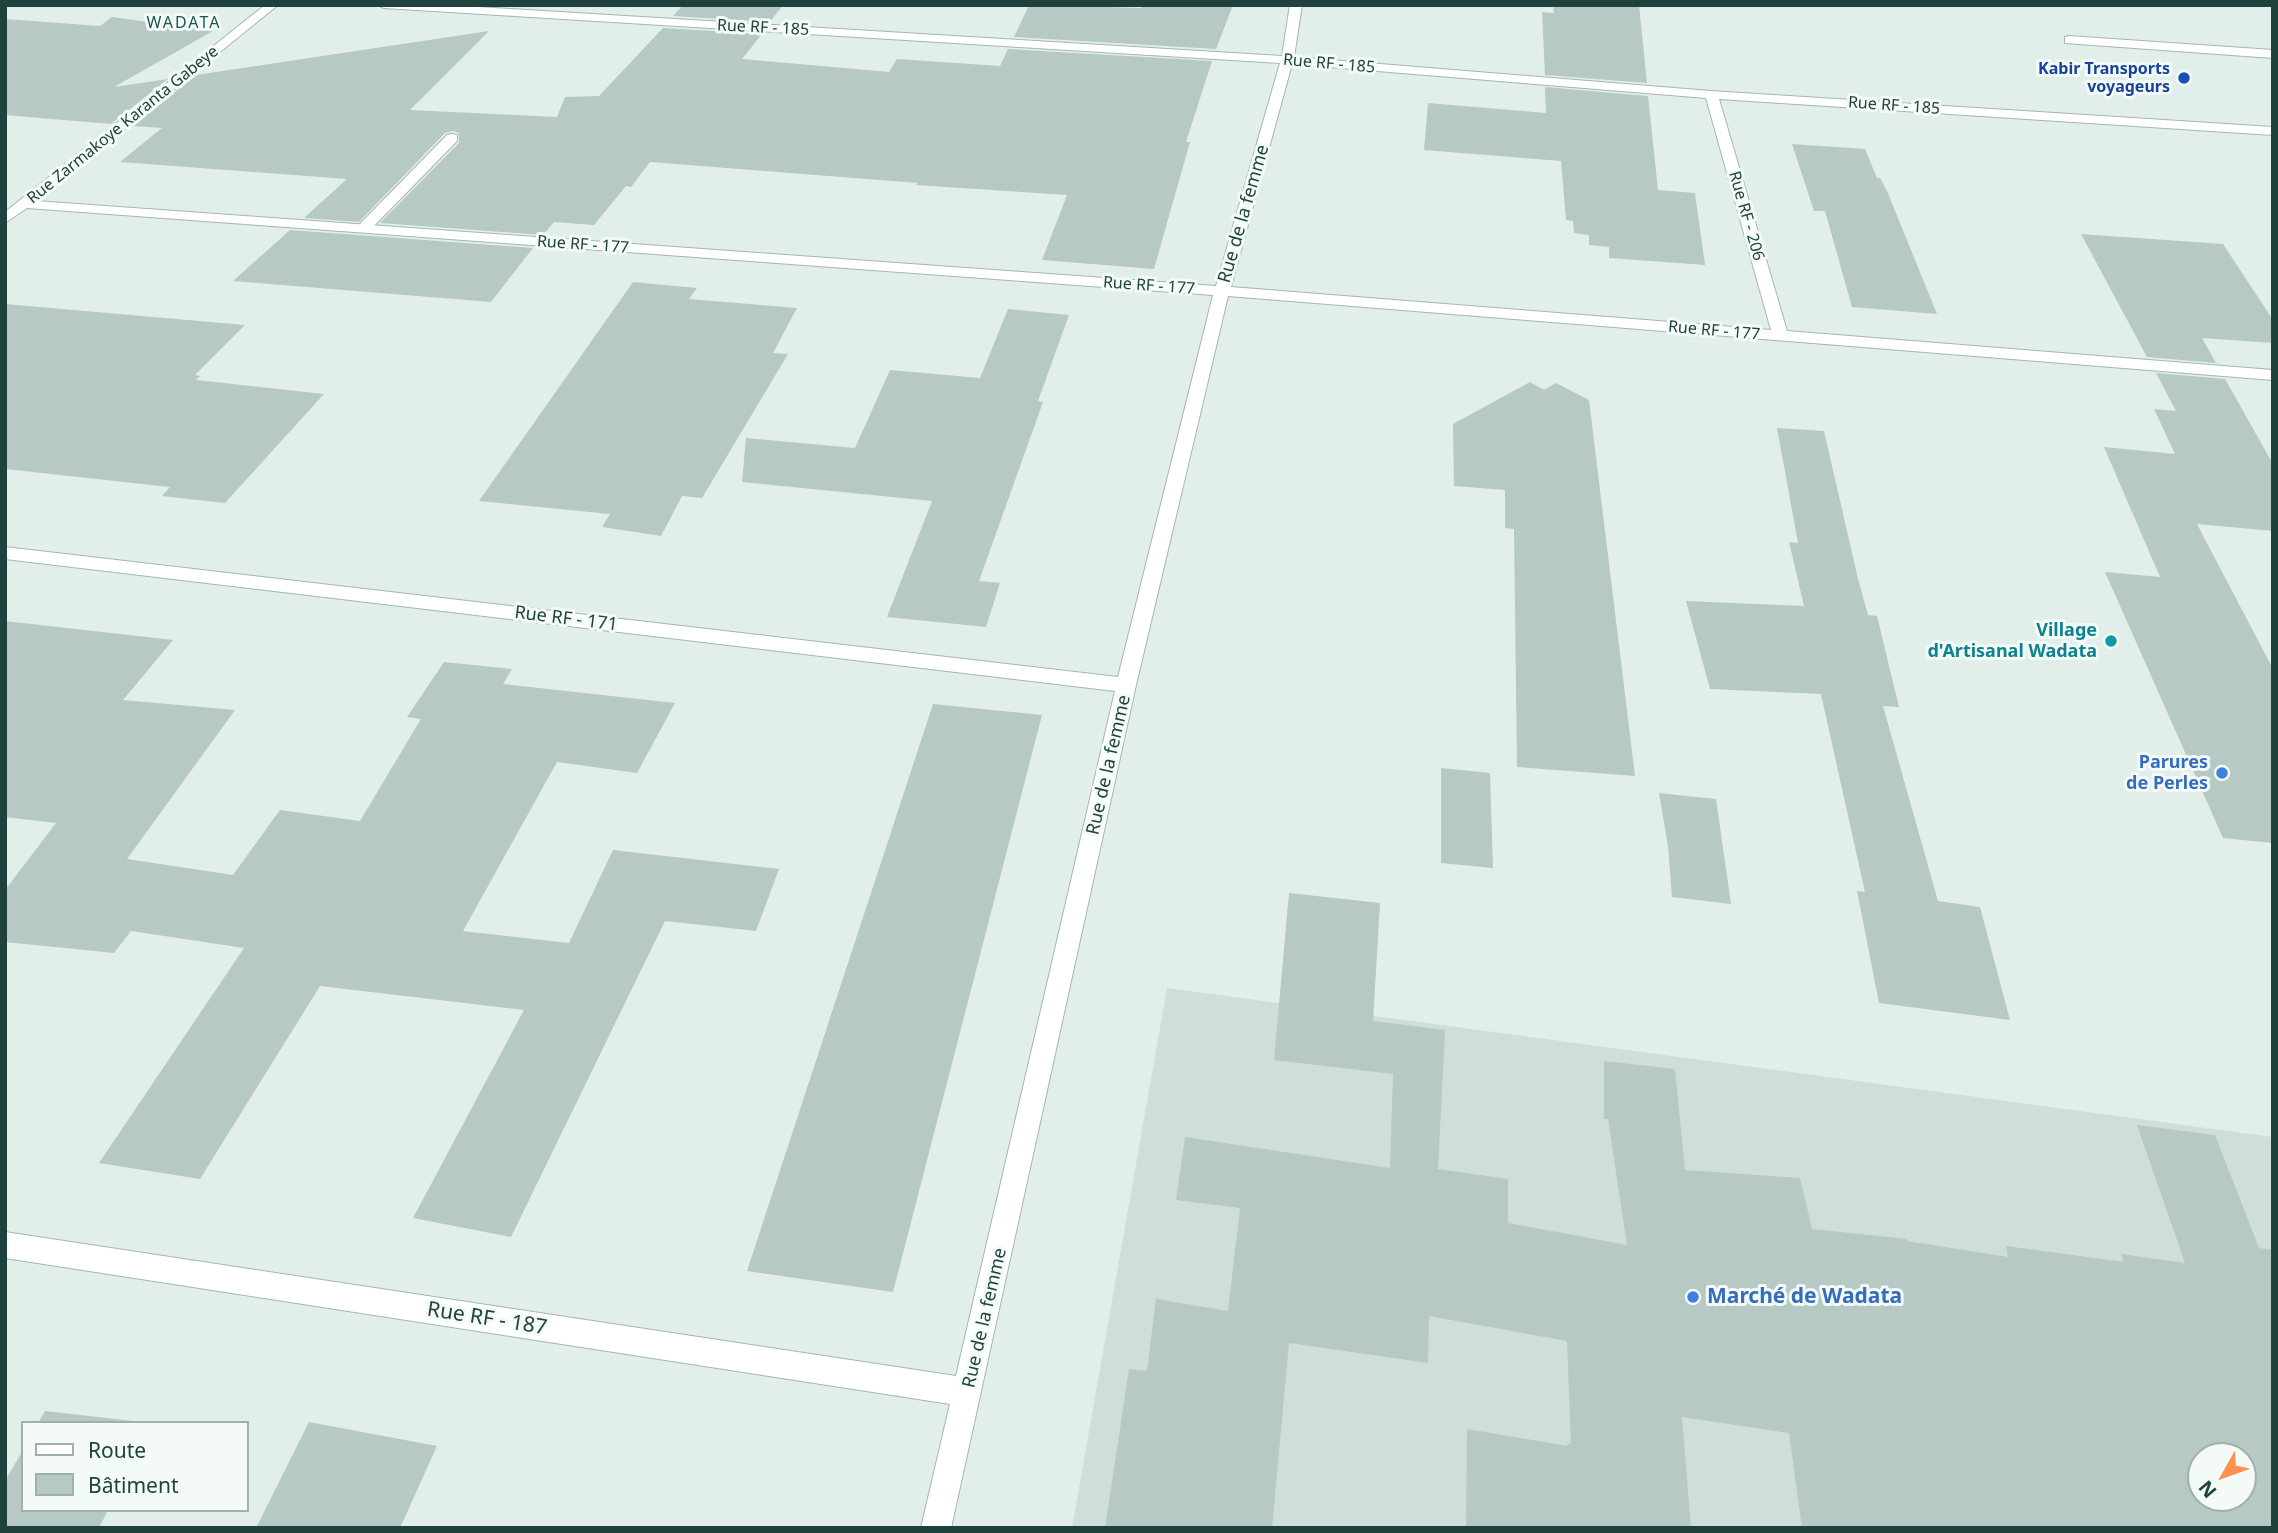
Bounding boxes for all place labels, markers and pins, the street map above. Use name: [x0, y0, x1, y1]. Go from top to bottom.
place label: Kabir Transports voyageurs: [2038, 59, 2170, 97]
marker: Kabir Transports voyageurs: [2176, 70, 2192, 86]
place label: Village d'Artisanal Wadata: [1927, 620, 2097, 662]
marker: Village d'Artisanal Wadata: [2103, 633, 2119, 649]
place label: Parures de Perles: [2126, 752, 2208, 794]
marker: Parures de Perles: [2214, 765, 2230, 781]
place label: Marché de Wadata: [1707, 1284, 1902, 1310]
marker: Marché de Wadata: [1685, 1289, 1701, 1305]

